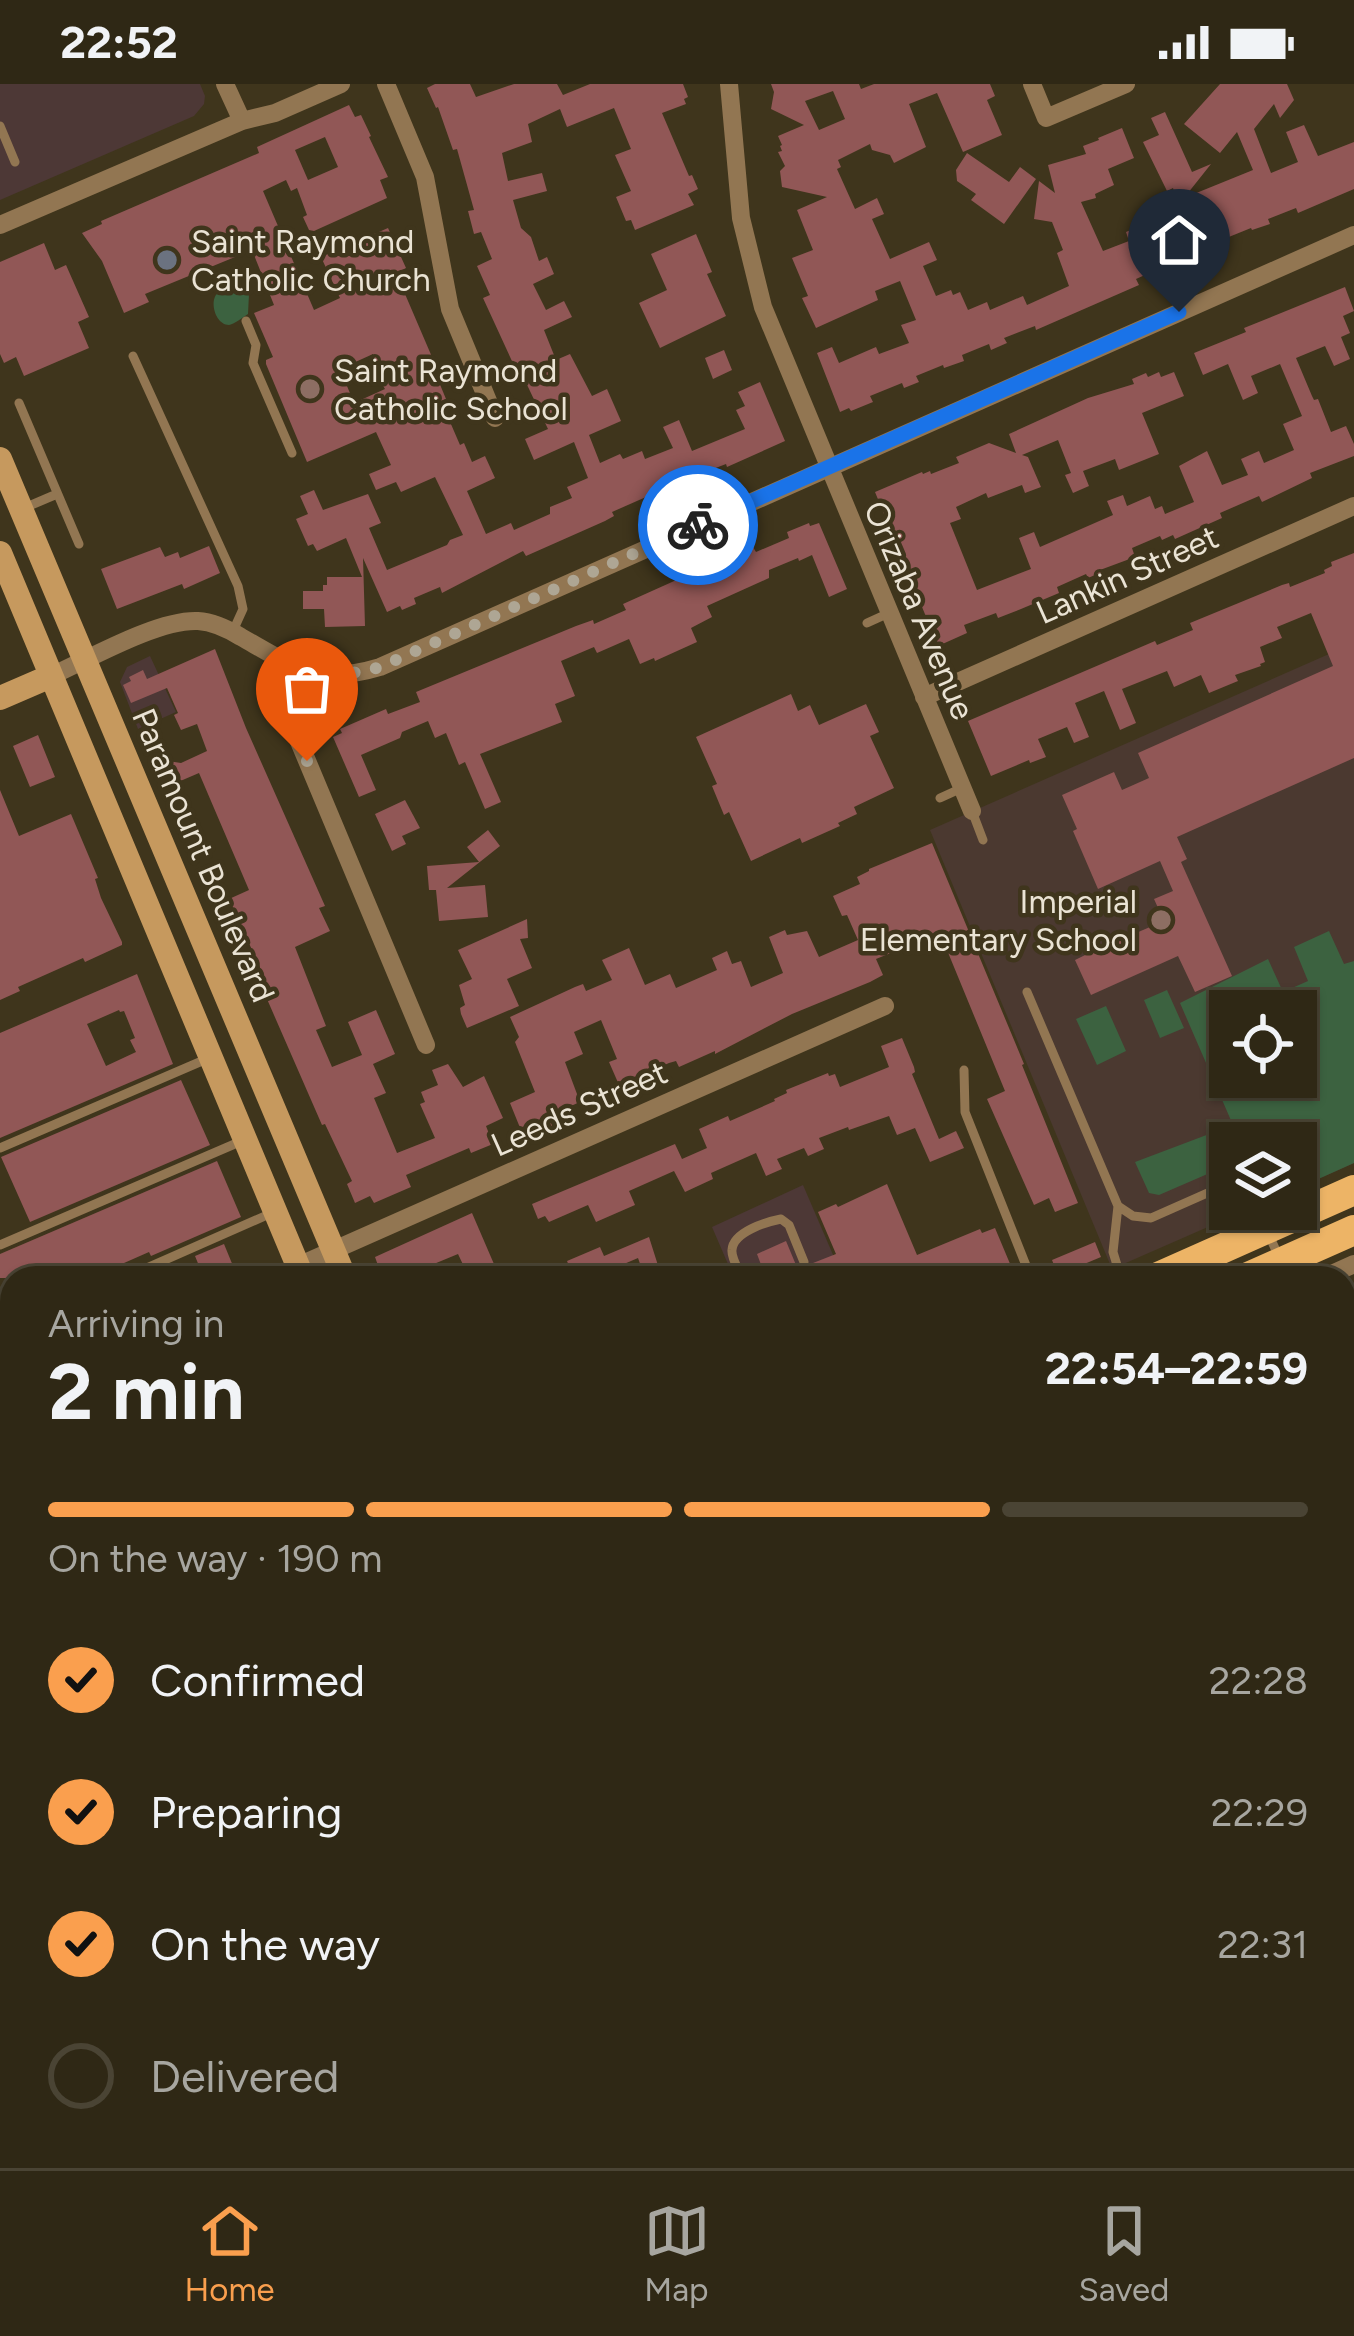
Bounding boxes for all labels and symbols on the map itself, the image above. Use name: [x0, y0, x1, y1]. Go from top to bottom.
pin: [1128, 189, 1230, 312]
place label: Saint Raymond Catholic Church: [191, 222, 431, 299]
marker: Saint Raymond Catholic Church: [154, 247, 180, 273]
place label: Saint Raymond Catholic School: [334, 351, 568, 428]
marker: Saint Raymond Catholic School: [297, 376, 323, 402]
courier: [638, 465, 758, 585]
street label: Orizaba Avenue: [856, 495, 983, 725]
street label: Lankin Street: [1030, 517, 1224, 632]
pin: [256, 638, 358, 761]
street label: Paramount Boulevard: [124, 703, 283, 1008]
place label: Imperial Elementary School: [860, 882, 1137, 959]
marker: Imperial Elementary School: [1148, 907, 1174, 933]
street label: Leeds Street: [485, 1052, 673, 1165]

